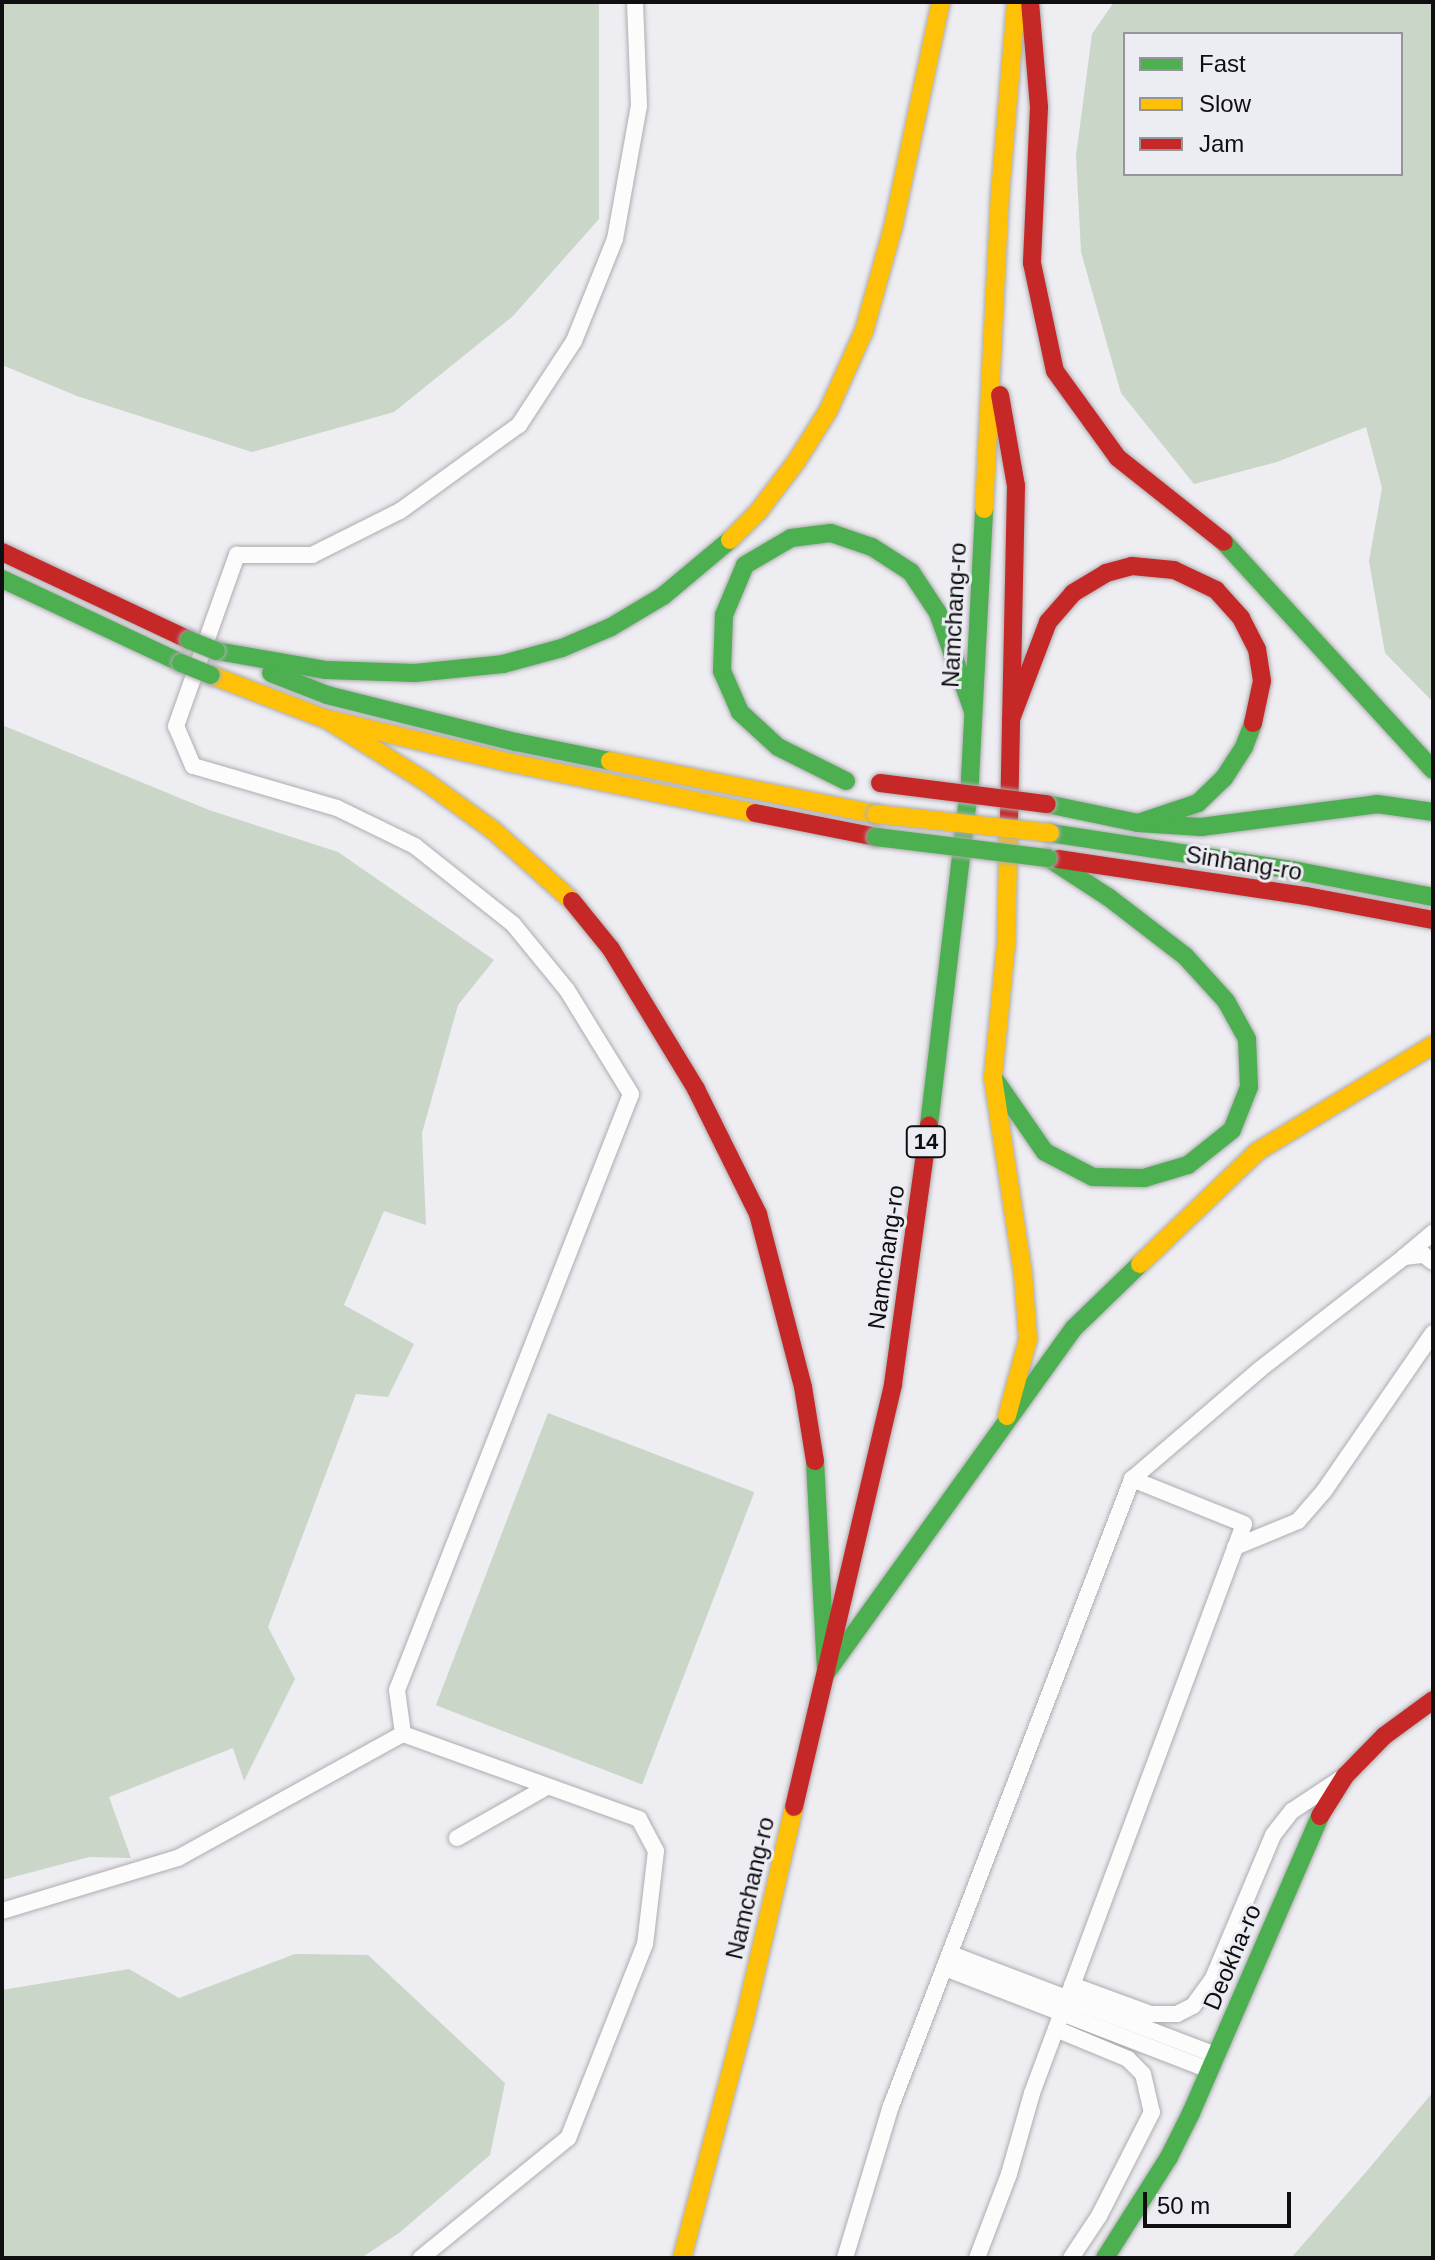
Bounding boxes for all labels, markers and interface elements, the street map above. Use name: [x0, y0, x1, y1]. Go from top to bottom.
legend: [1123, 32, 1403, 176]
text: Fast: [1199, 50, 1246, 77]
text: Slow: [1199, 90, 1251, 117]
text: Jam: [1199, 130, 1244, 157]
street label: Namchang-ro: [936, 542, 972, 688]
street label: Sinhang-ro: [1184, 840, 1304, 886]
road number: 14: [904, 1124, 948, 1160]
street label: Namchang-ro: [862, 1183, 910, 1331]
street label: Namchang-ro: [720, 1814, 780, 1962]
street label: Deokha-ro: [1197, 1900, 1267, 2014]
scale bar: [1147, 2176, 1295, 2226]
text: 50 m: [1157, 2192, 1210, 2219]

